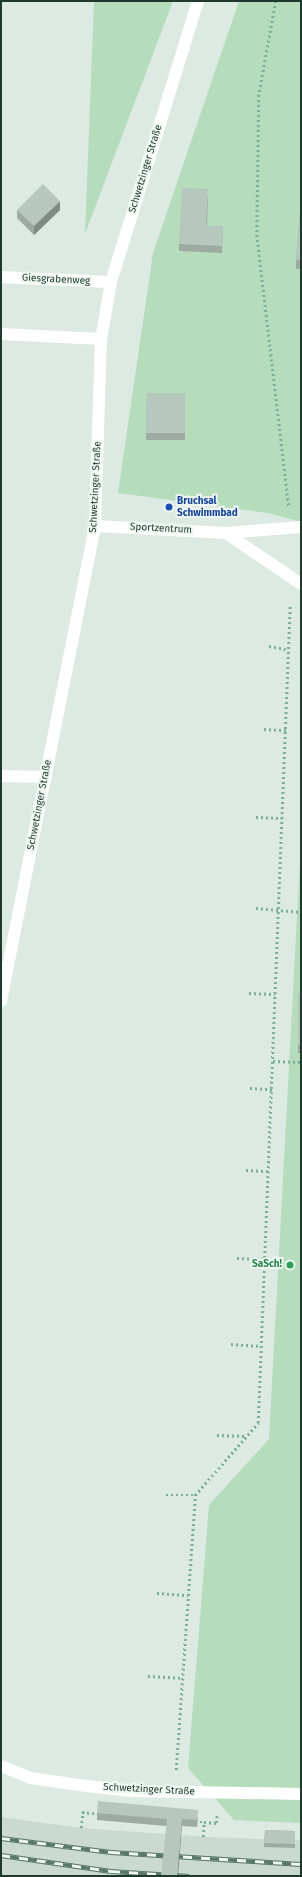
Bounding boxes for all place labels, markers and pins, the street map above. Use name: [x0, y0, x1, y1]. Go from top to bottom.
place label: Bruchsal Schwimmbad: [177, 495, 238, 518]
marker: Bruchsal Schwimmbad: [164, 502, 174, 512]
place label: SaSch!: [252, 1259, 282, 1271]
marker: SaSch!: [285, 1260, 295, 1270]

